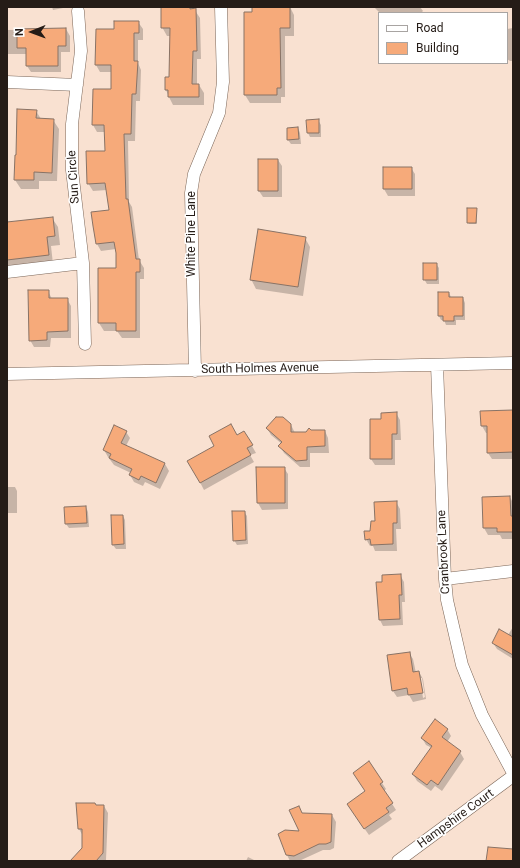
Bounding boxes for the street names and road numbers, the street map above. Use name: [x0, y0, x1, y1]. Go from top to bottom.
street label: Sun Circle: [65, 150, 83, 204]
street label: White Pine Lane: [185, 191, 199, 277]
street label: South Holmes Avenue: [201, 361, 319, 377]
street label: Cranbrook Lane: [435, 510, 453, 594]
street label: Hampshire Court: [415, 786, 497, 852]

